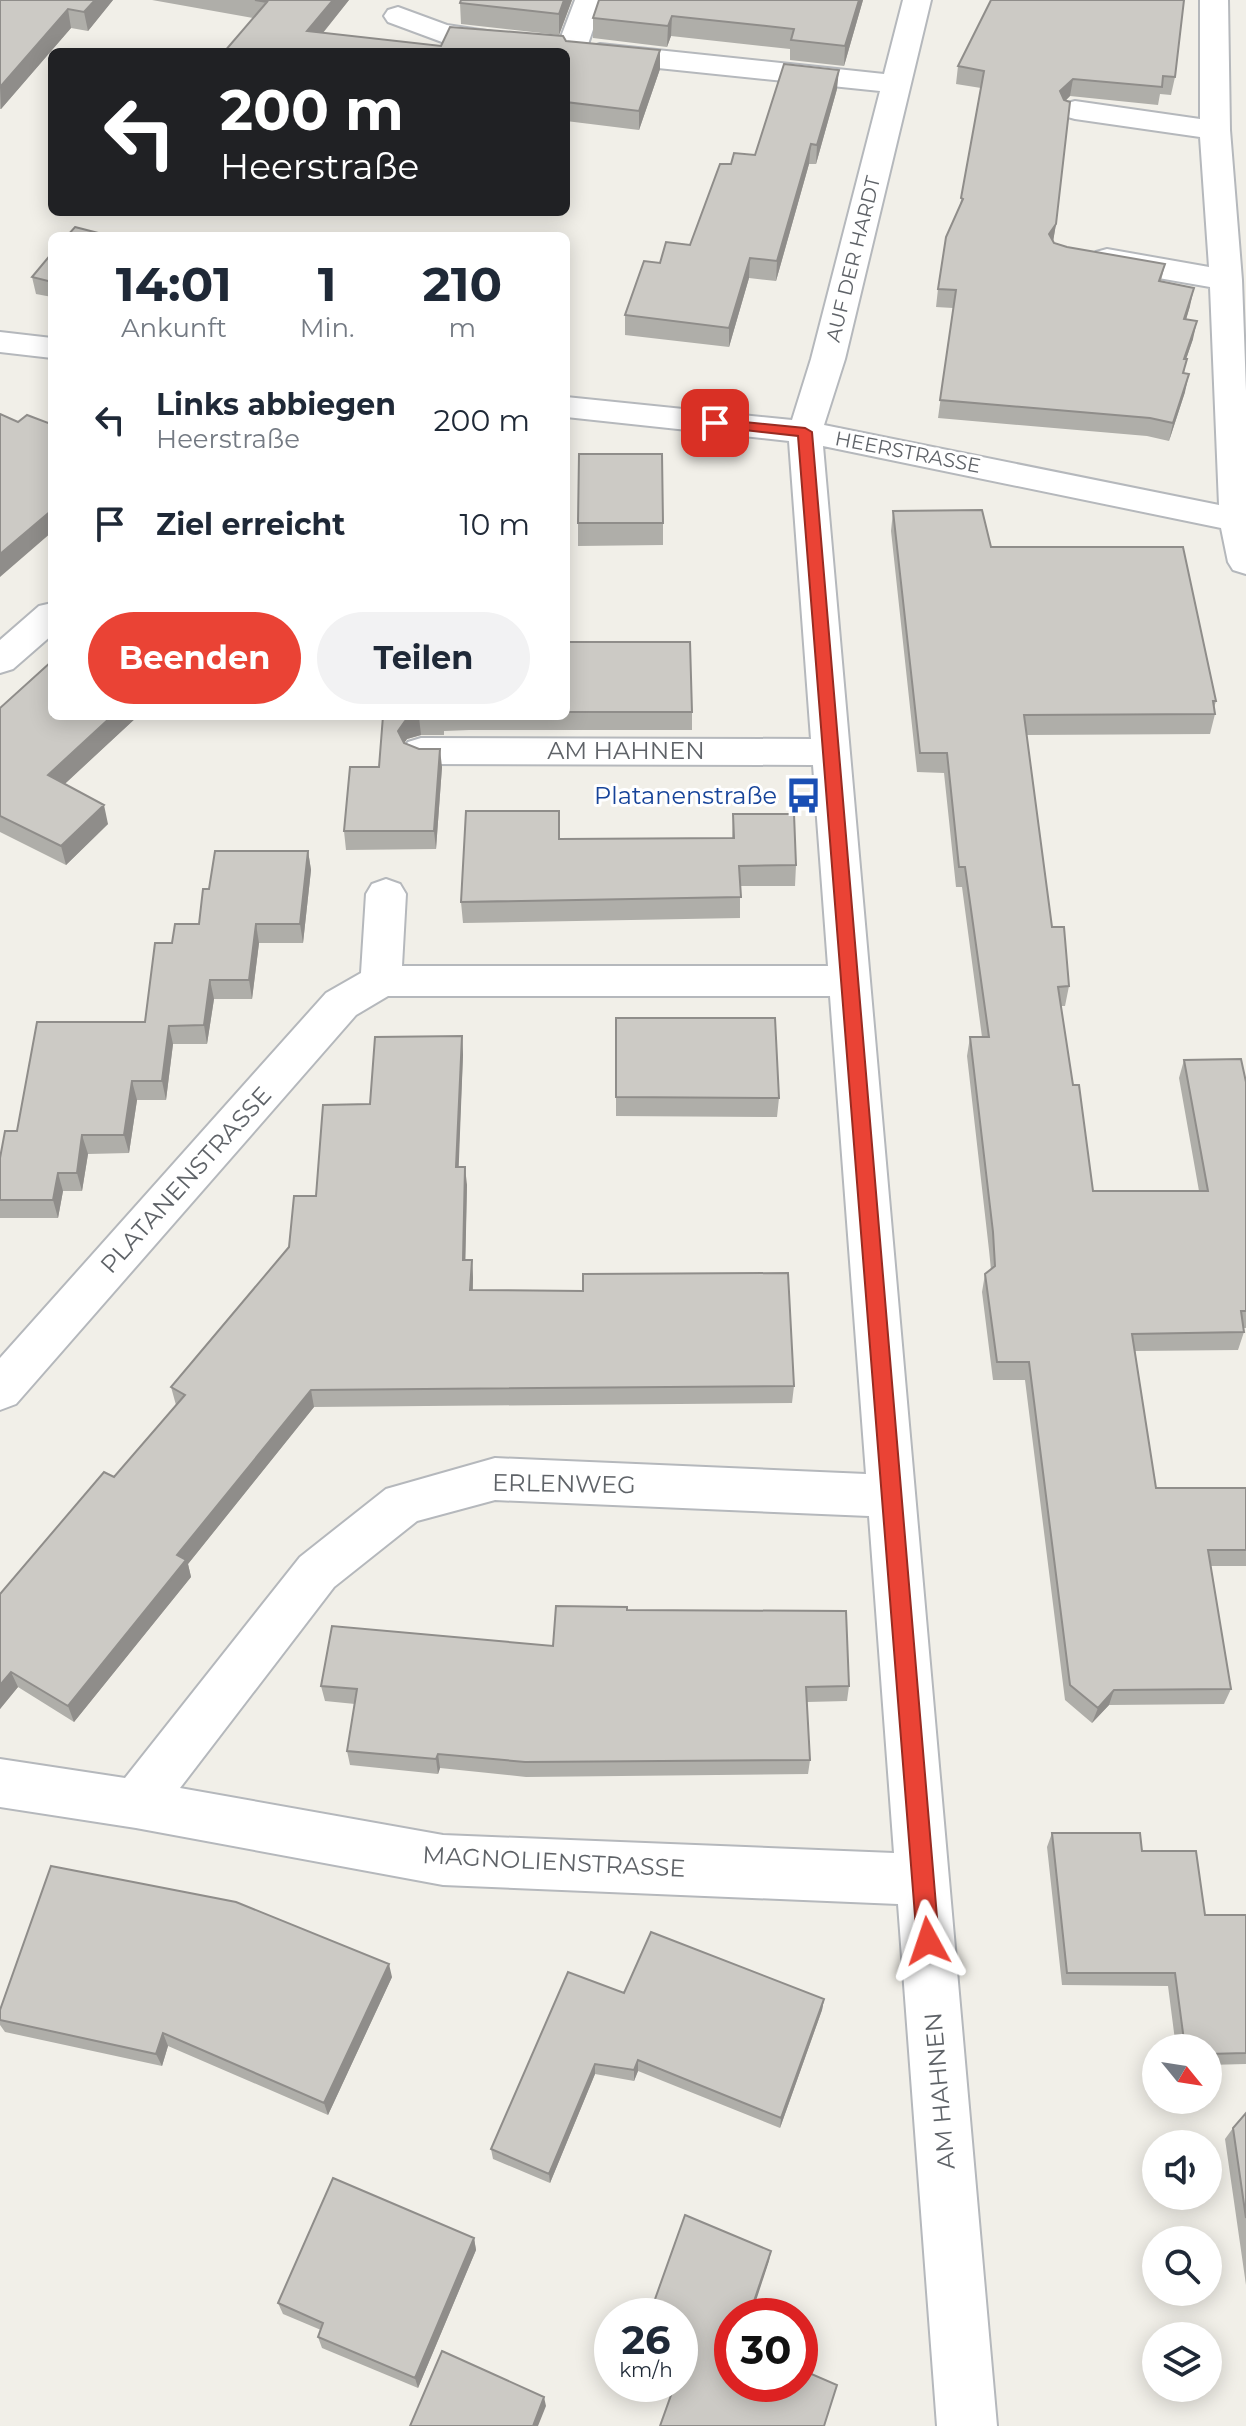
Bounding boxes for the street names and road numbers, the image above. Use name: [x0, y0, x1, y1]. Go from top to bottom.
street label: AUF DER HARDT: [821, 173, 885, 344]
street label: HEERSTRASSE: [833, 426, 983, 478]
street label: AM HAHNEN: [547, 736, 705, 765]
street label: PLATANENSTRASSE: [94, 1080, 277, 1279]
street label: ERLENWEG: [492, 1468, 636, 1499]
street label: MAGNOLIENSTRASSE: [422, 1840, 686, 1883]
street label: AM HAHNEN: [918, 2011, 961, 2171]

